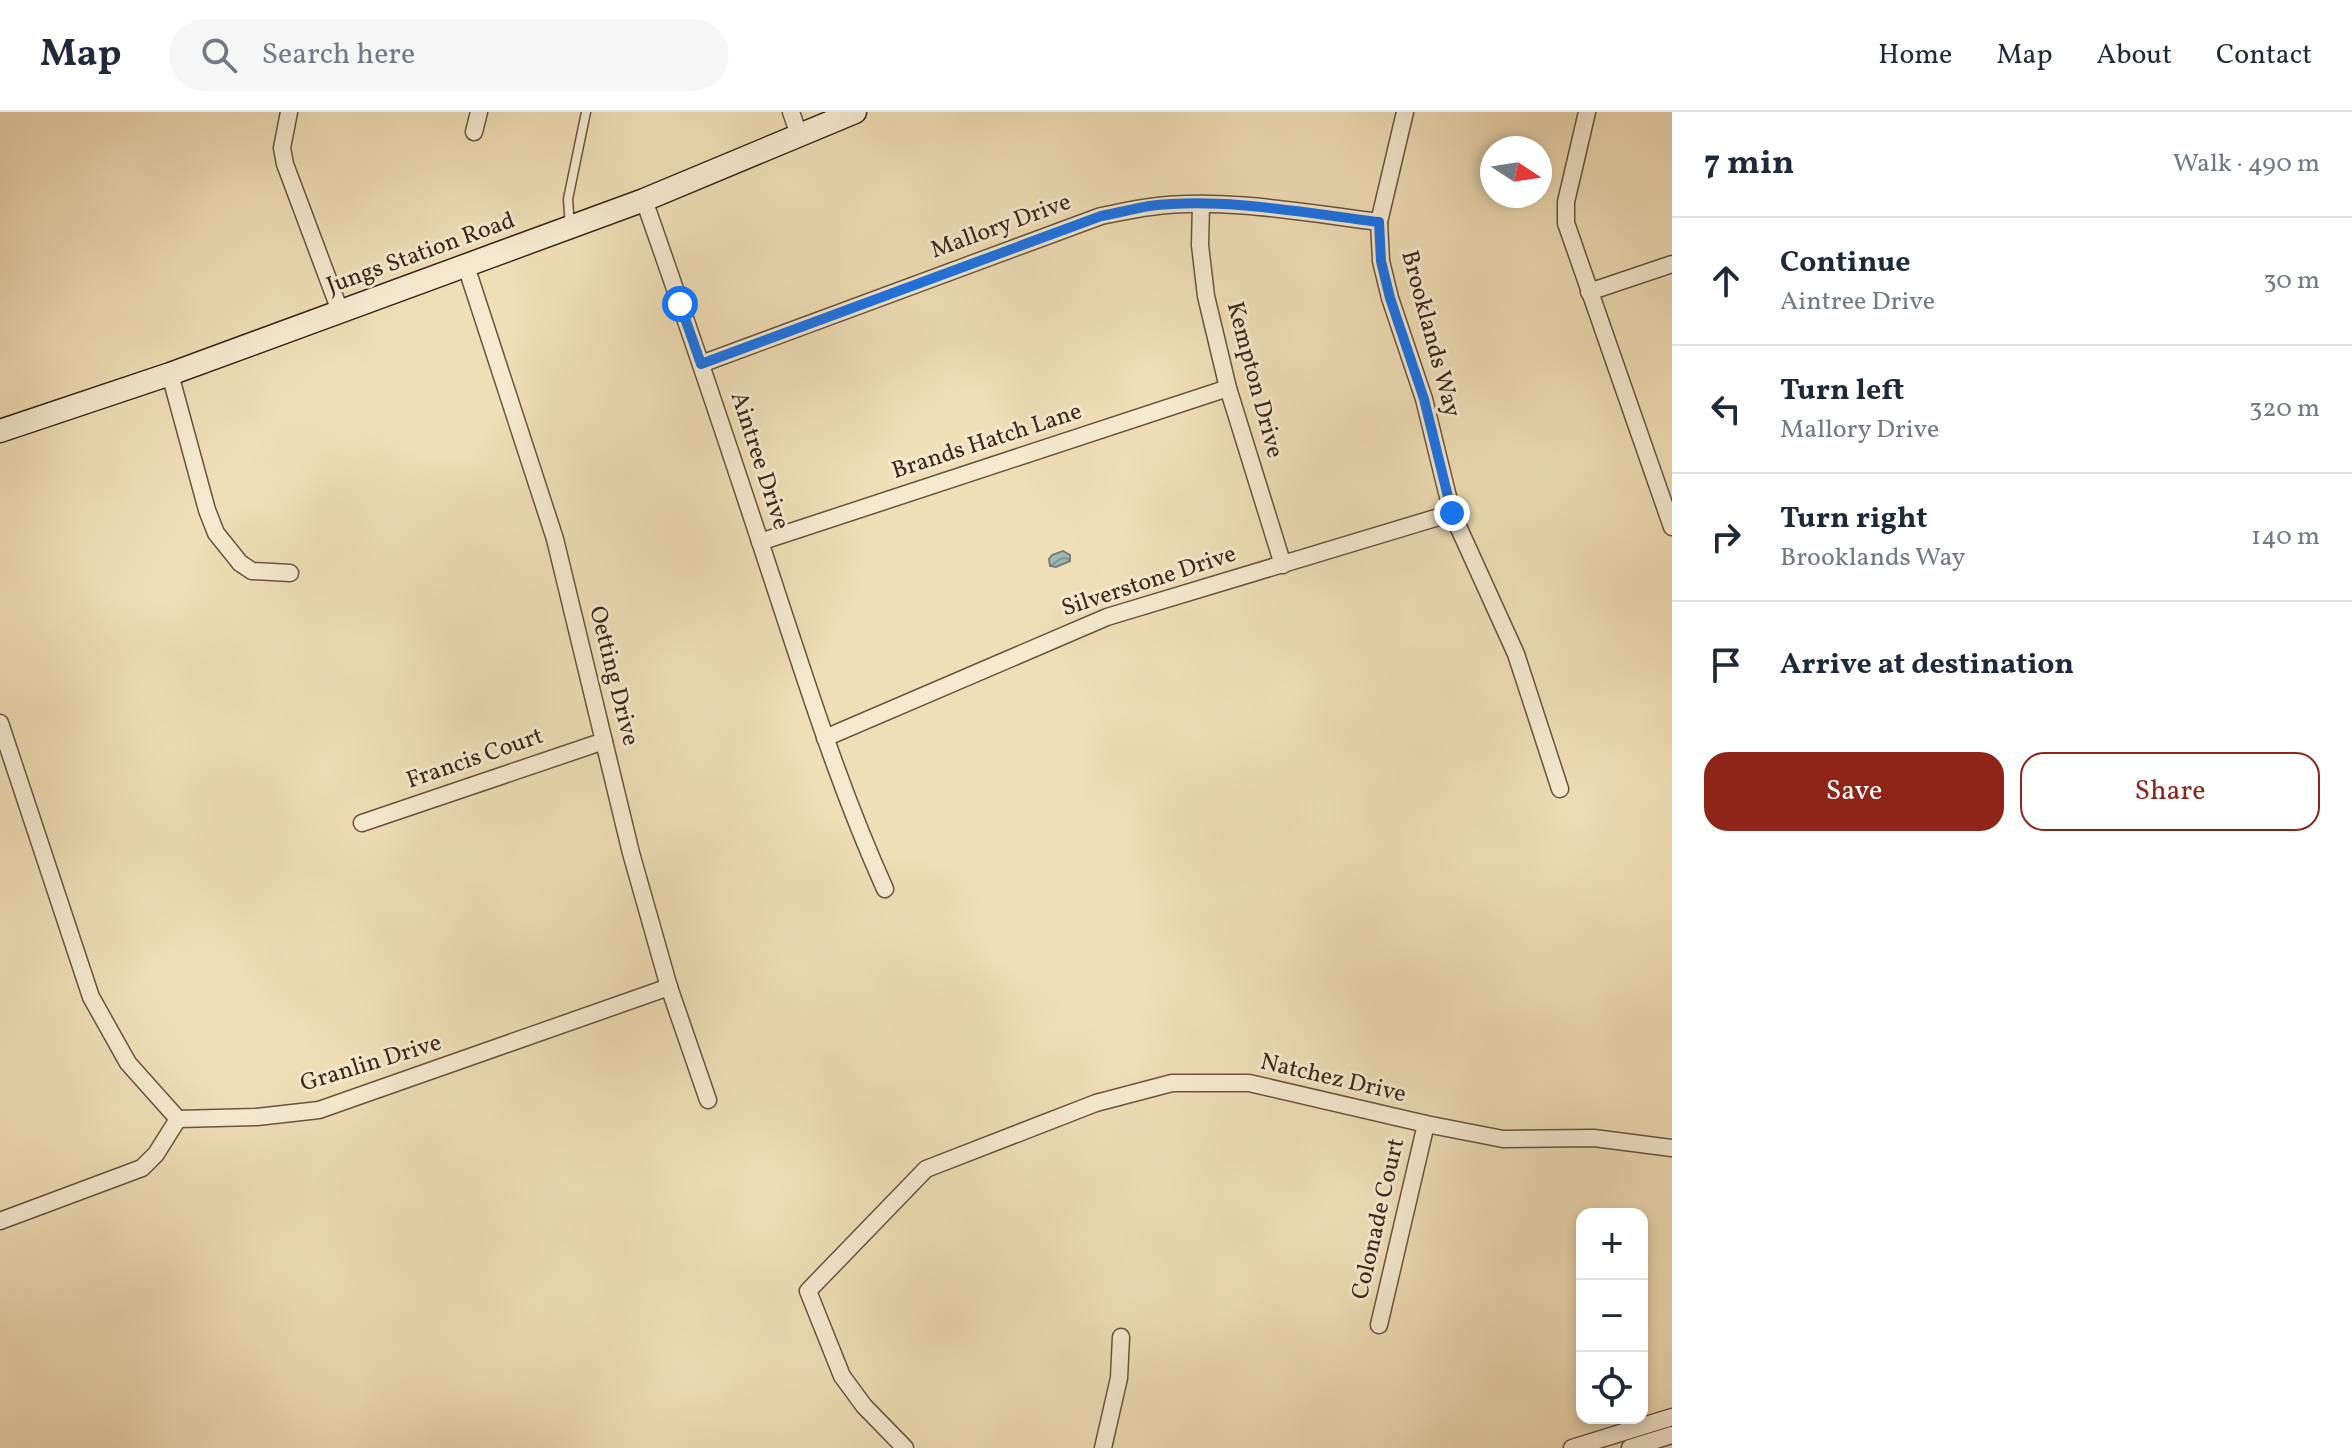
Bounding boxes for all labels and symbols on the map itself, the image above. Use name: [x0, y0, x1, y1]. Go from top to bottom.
north arrow: [1480, 136, 1552, 208]
street label: Mallory Drive: [926, 186, 1076, 268]
street label: Jungs Station Road: [322, 204, 520, 304]
street label: Brooklands Way: [1391, 247, 1469, 421]
route start: [662, 286, 698, 322]
street label: Kempton Drive: [1217, 298, 1291, 462]
street label: Aintree Drive: [721, 388, 797, 534]
street label: Brands Hatch Lane: [888, 395, 1086, 489]
route end: [1434, 495, 1470, 531]
street label: Silverstone Drive: [1057, 538, 1241, 626]
street label: Oetting Drive: [579, 603, 647, 749]
street label: Francis Court: [402, 720, 548, 798]
street label: Granlin Drive: [296, 1026, 446, 1102]
street label: Natchez Drive: [1257, 1046, 1409, 1112]
street label: Colonade Court: [1344, 1135, 1414, 1303]

